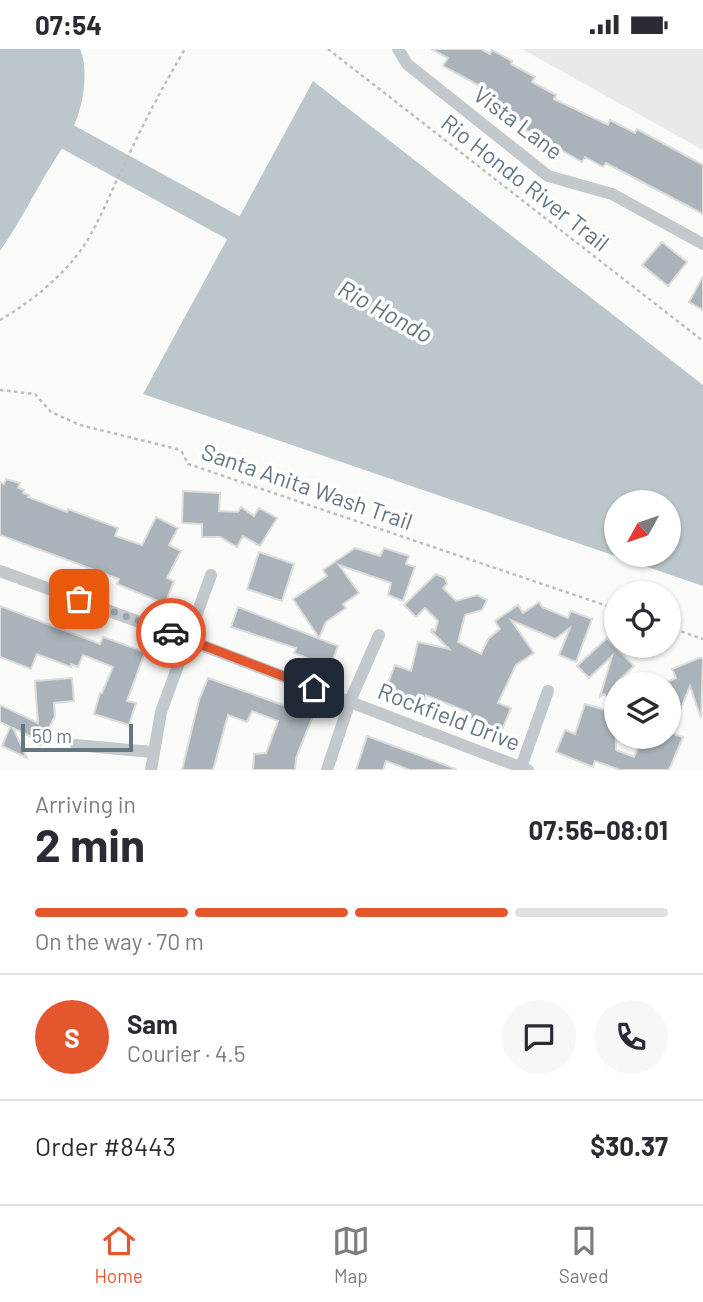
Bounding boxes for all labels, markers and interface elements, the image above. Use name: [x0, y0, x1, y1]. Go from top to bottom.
text: 07:54: [35, 9, 102, 40]
street label: Vista Lane: [468, 80, 569, 165]
street label: Rio Hondo River Trail: [436, 108, 615, 256]
water label: Rio Hondo: [334, 273, 438, 348]
street label: Santa Anita Wash Trail: [198, 437, 416, 535]
north arrow: [604, 490, 681, 567]
map controls: [604, 490, 681, 749]
pin: [49, 569, 109, 629]
icon: bag: [60, 580, 98, 618]
button: locate: [604, 581, 681, 658]
courier: [136, 598, 206, 668]
icon: car: [152, 614, 190, 652]
pin: [284, 658, 344, 718]
icon: home: [295, 669, 333, 707]
button: layers: [604, 672, 681, 749]
street label: Rockfield Drive: [374, 676, 524, 756]
scale bar: [21, 721, 133, 753]
text: 50 m: [32, 724, 72, 747]
text: Arriving in: [35, 790, 136, 818]
text: 07:56–08:01: [528, 814, 668, 845]
text: 2 min: [35, 816, 145, 871]
text: On the way · 70 m: [35, 927, 204, 955]
button: chat: [502, 1000, 576, 1074]
button: phone: [594, 1000, 668, 1074]
text: Sam: [127, 1008, 178, 1039]
text: S: [64, 1022, 80, 1053]
text: Courier · 4.5: [127, 1039, 246, 1067]
text: Order #8443: [35, 1130, 176, 1161]
text: $30.37: [590, 1130, 668, 1161]
tab: Home: [94, 1222, 143, 1287]
tab: Map: [332, 1222, 370, 1287]
tab: Saved: [559, 1222, 609, 1287]

